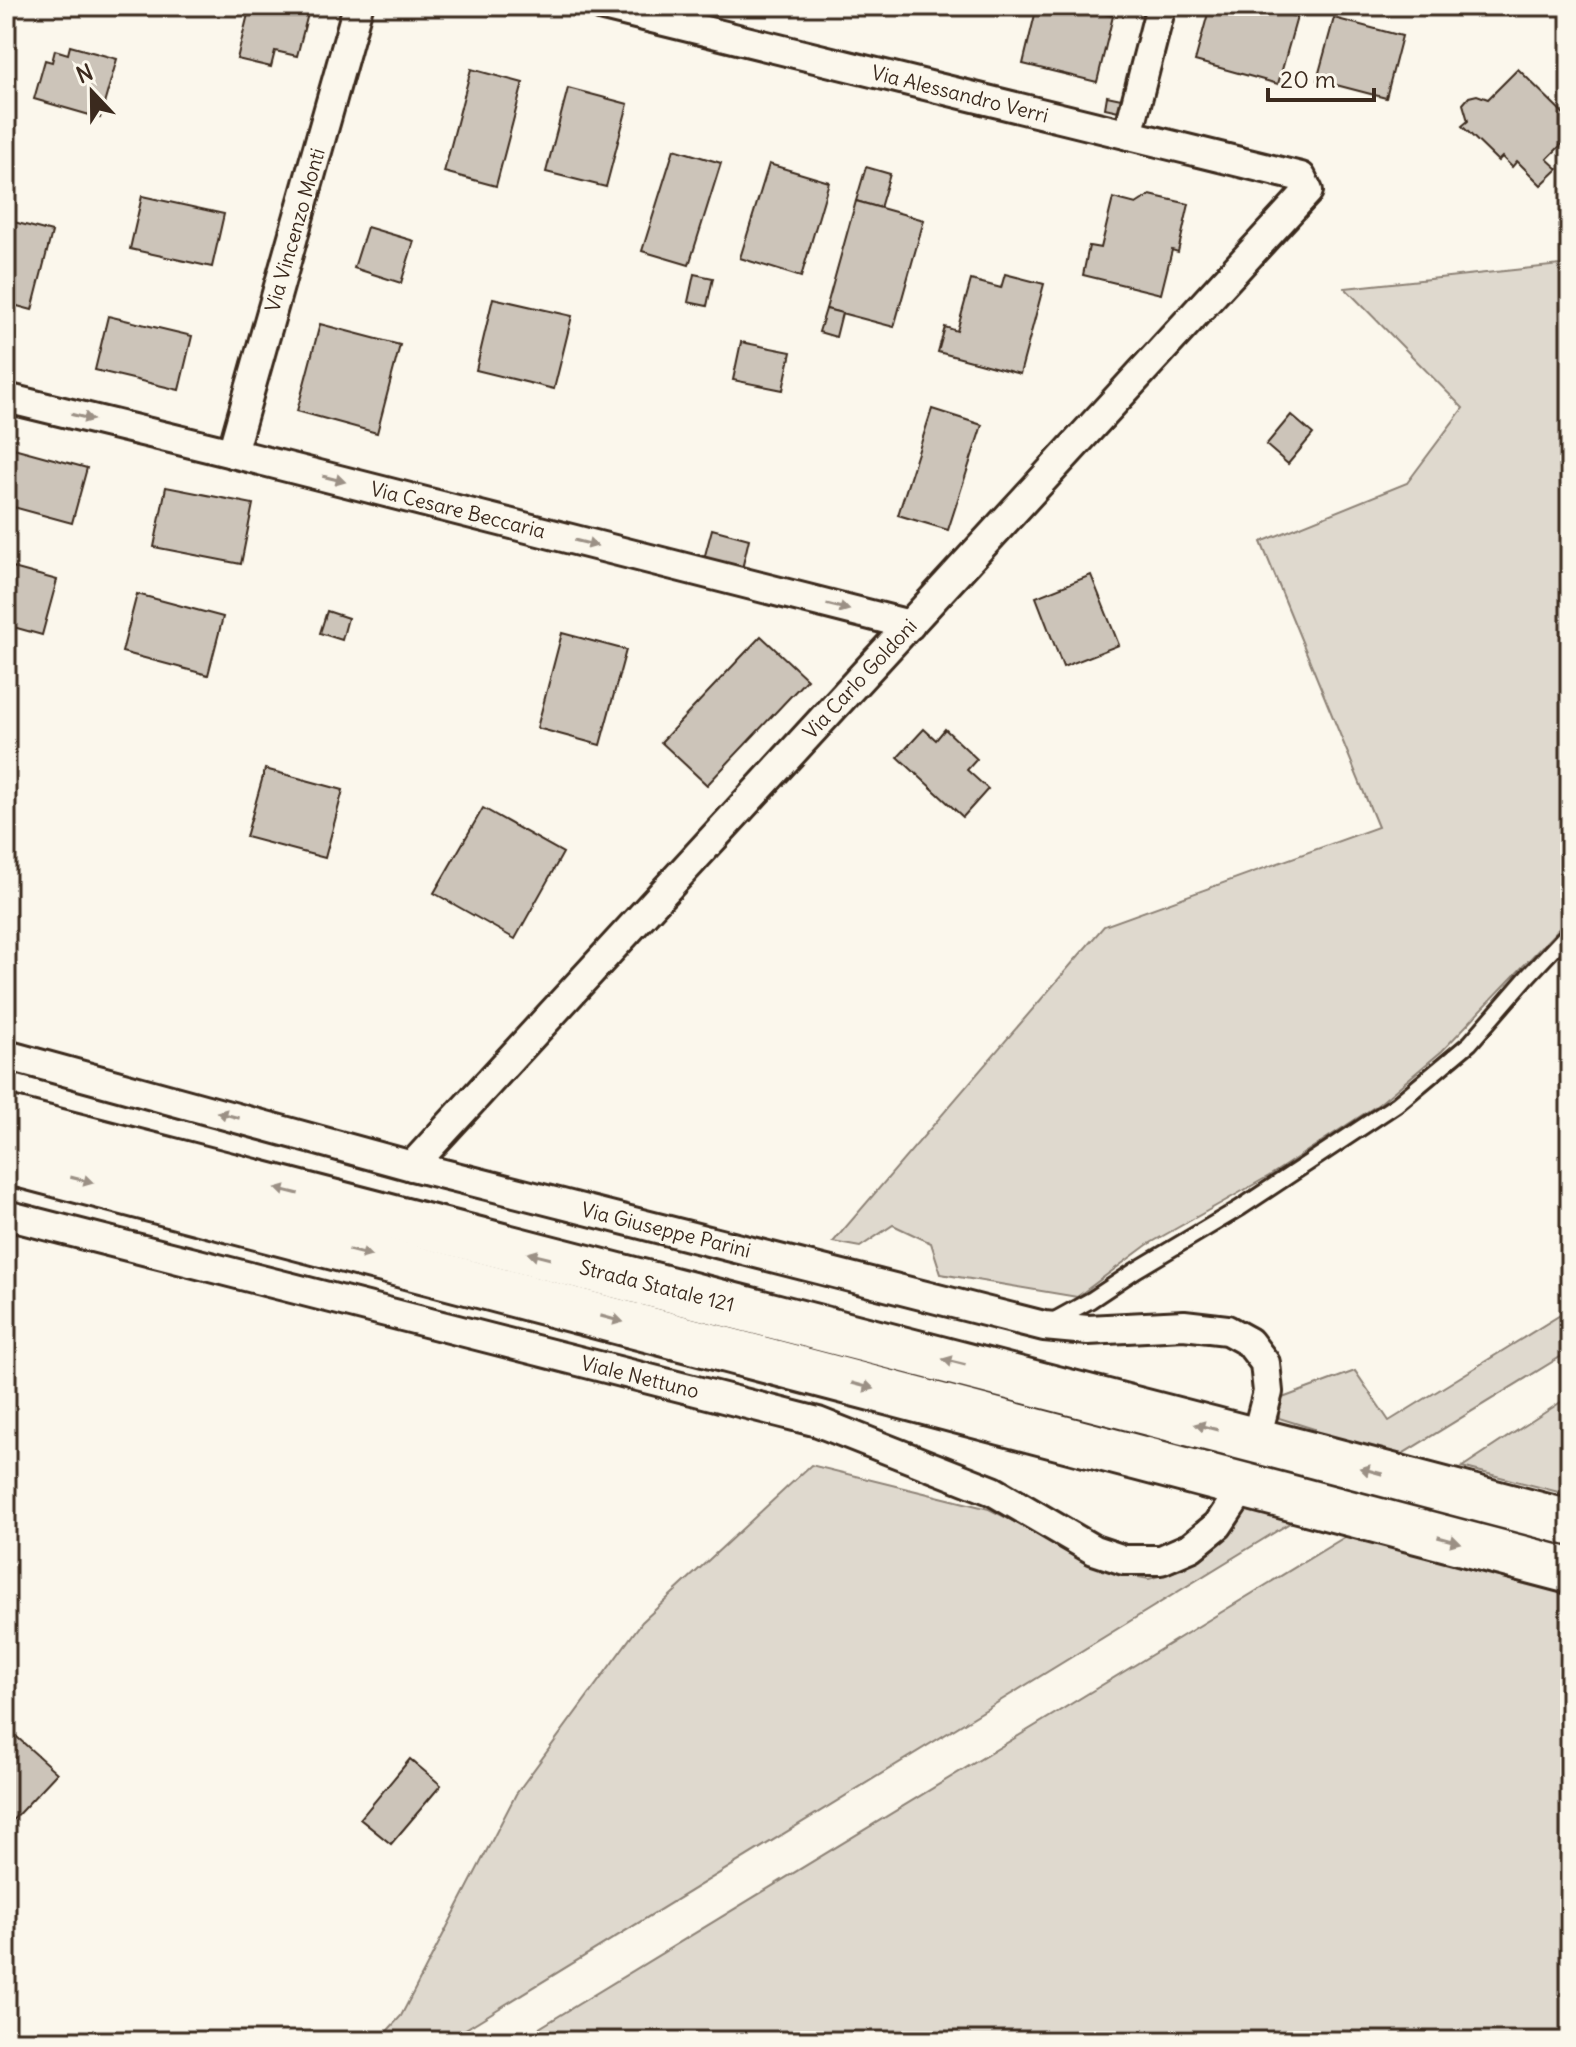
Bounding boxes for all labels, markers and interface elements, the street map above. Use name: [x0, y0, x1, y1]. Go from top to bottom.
north arrow: [52, 52, 132, 132]
scale bar: [1268, 52, 1374, 102]
text: N: [72, 58, 97, 89]
street label: Via Alessandro Verri: [869, 59, 1051, 128]
text: 20 m: [1280, 64, 1336, 94]
street label: Via Vincenzo Monti: [259, 145, 330, 315]
one-way arrow: [69, 411, 94, 423]
one-way arrow: [322, 473, 347, 486]
street label: Via Cesare Beccaria: [368, 476, 548, 543]
one-way arrow: [574, 537, 599, 549]
one-way arrow: [826, 601, 851, 613]
street label: Via Carlo Goldoni: [797, 613, 922, 744]
one-way arrow: [216, 1109, 241, 1121]
one-way arrow: [69, 1174, 94, 1186]
one-way arrow: [275, 1185, 300, 1197]
street label: Via Giuseppe Parini: [579, 1196, 753, 1263]
one-way arrow: [349, 1247, 373, 1260]
one-way arrow: [527, 1249, 552, 1261]
street label: Strada Statale 121: [577, 1254, 737, 1317]
one-way arrow: [599, 1314, 624, 1326]
street label: Viale Nettuno: [578, 1350, 702, 1403]
one-way arrow: [941, 1356, 966, 1368]
one-way arrow: [850, 1380, 875, 1392]
one-way arrow: [1193, 1421, 1218, 1433]
one-way arrow: [1358, 1464, 1383, 1476]
one-way arrow: [1437, 1534, 1462, 1546]

